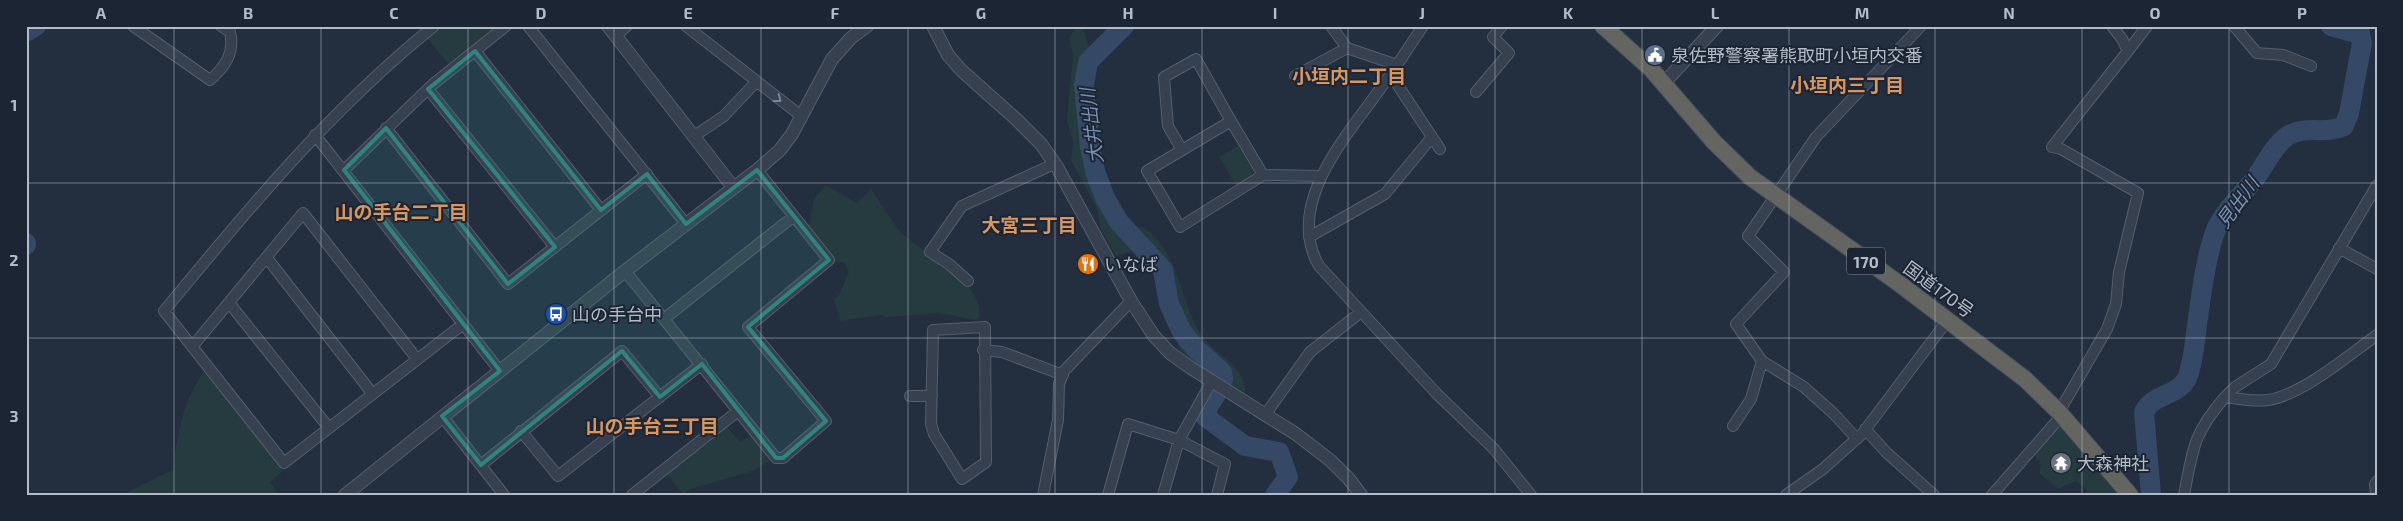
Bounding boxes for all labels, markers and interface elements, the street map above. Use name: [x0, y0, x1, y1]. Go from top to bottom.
text: A: [96, 3, 107, 22]
text: B: [243, 3, 253, 22]
text: C: [389, 3, 399, 22]
text: D: [536, 3, 547, 22]
text: E: [683, 3, 693, 22]
text: F: [831, 3, 840, 22]
text: G: [976, 3, 986, 22]
text: H: [1122, 3, 1134, 22]
text: I: [1273, 3, 1277, 22]
text: J: [1419, 3, 1425, 22]
text: K: [1563, 3, 1574, 22]
text: L: [1711, 3, 1720, 22]
text: M: [1855, 3, 1869, 22]
text: N: [2003, 3, 2015, 22]
text: O: [2149, 3, 2161, 22]
text: P: [2297, 3, 2307, 22]
public building icon: 泉佐野警察署熊取町小垣内交番: [1643, 43, 1667, 67]
place label: 泉佐野警察署熊取町小垣内交番: [1671, 44, 1923, 66]
district label: 小垣内二丁目: [1292, 64, 1406, 87]
district label: 小垣内三丁目: [1790, 73, 1904, 96]
water label: 大井出川: [1075, 85, 1107, 165]
one-way arrow: [772, 93, 781, 101]
text: 1: [11, 95, 17, 114]
water label: 見出川: [2211, 171, 2264, 232]
district label: 山の手台二丁目: [334, 200, 468, 223]
district label: 大宮三丁目: [981, 213, 1077, 236]
road number: 170: [1847, 248, 1885, 274]
text: 2: [9, 250, 19, 269]
restaurant icon: いなば: [1076, 252, 1100, 276]
place label: いなば: [1104, 253, 1158, 275]
street label: 国道170号: [1900, 256, 1978, 322]
bus stop icon: 山の手台中: [544, 302, 568, 326]
place label: 山の手台中: [572, 303, 662, 325]
text: 3: [9, 406, 19, 425]
district label: 山の手台三丁目: [585, 414, 719, 437]
temple icon: 大森神社: [2049, 451, 2073, 475]
place label: 大森神社: [2077, 452, 2149, 474]

